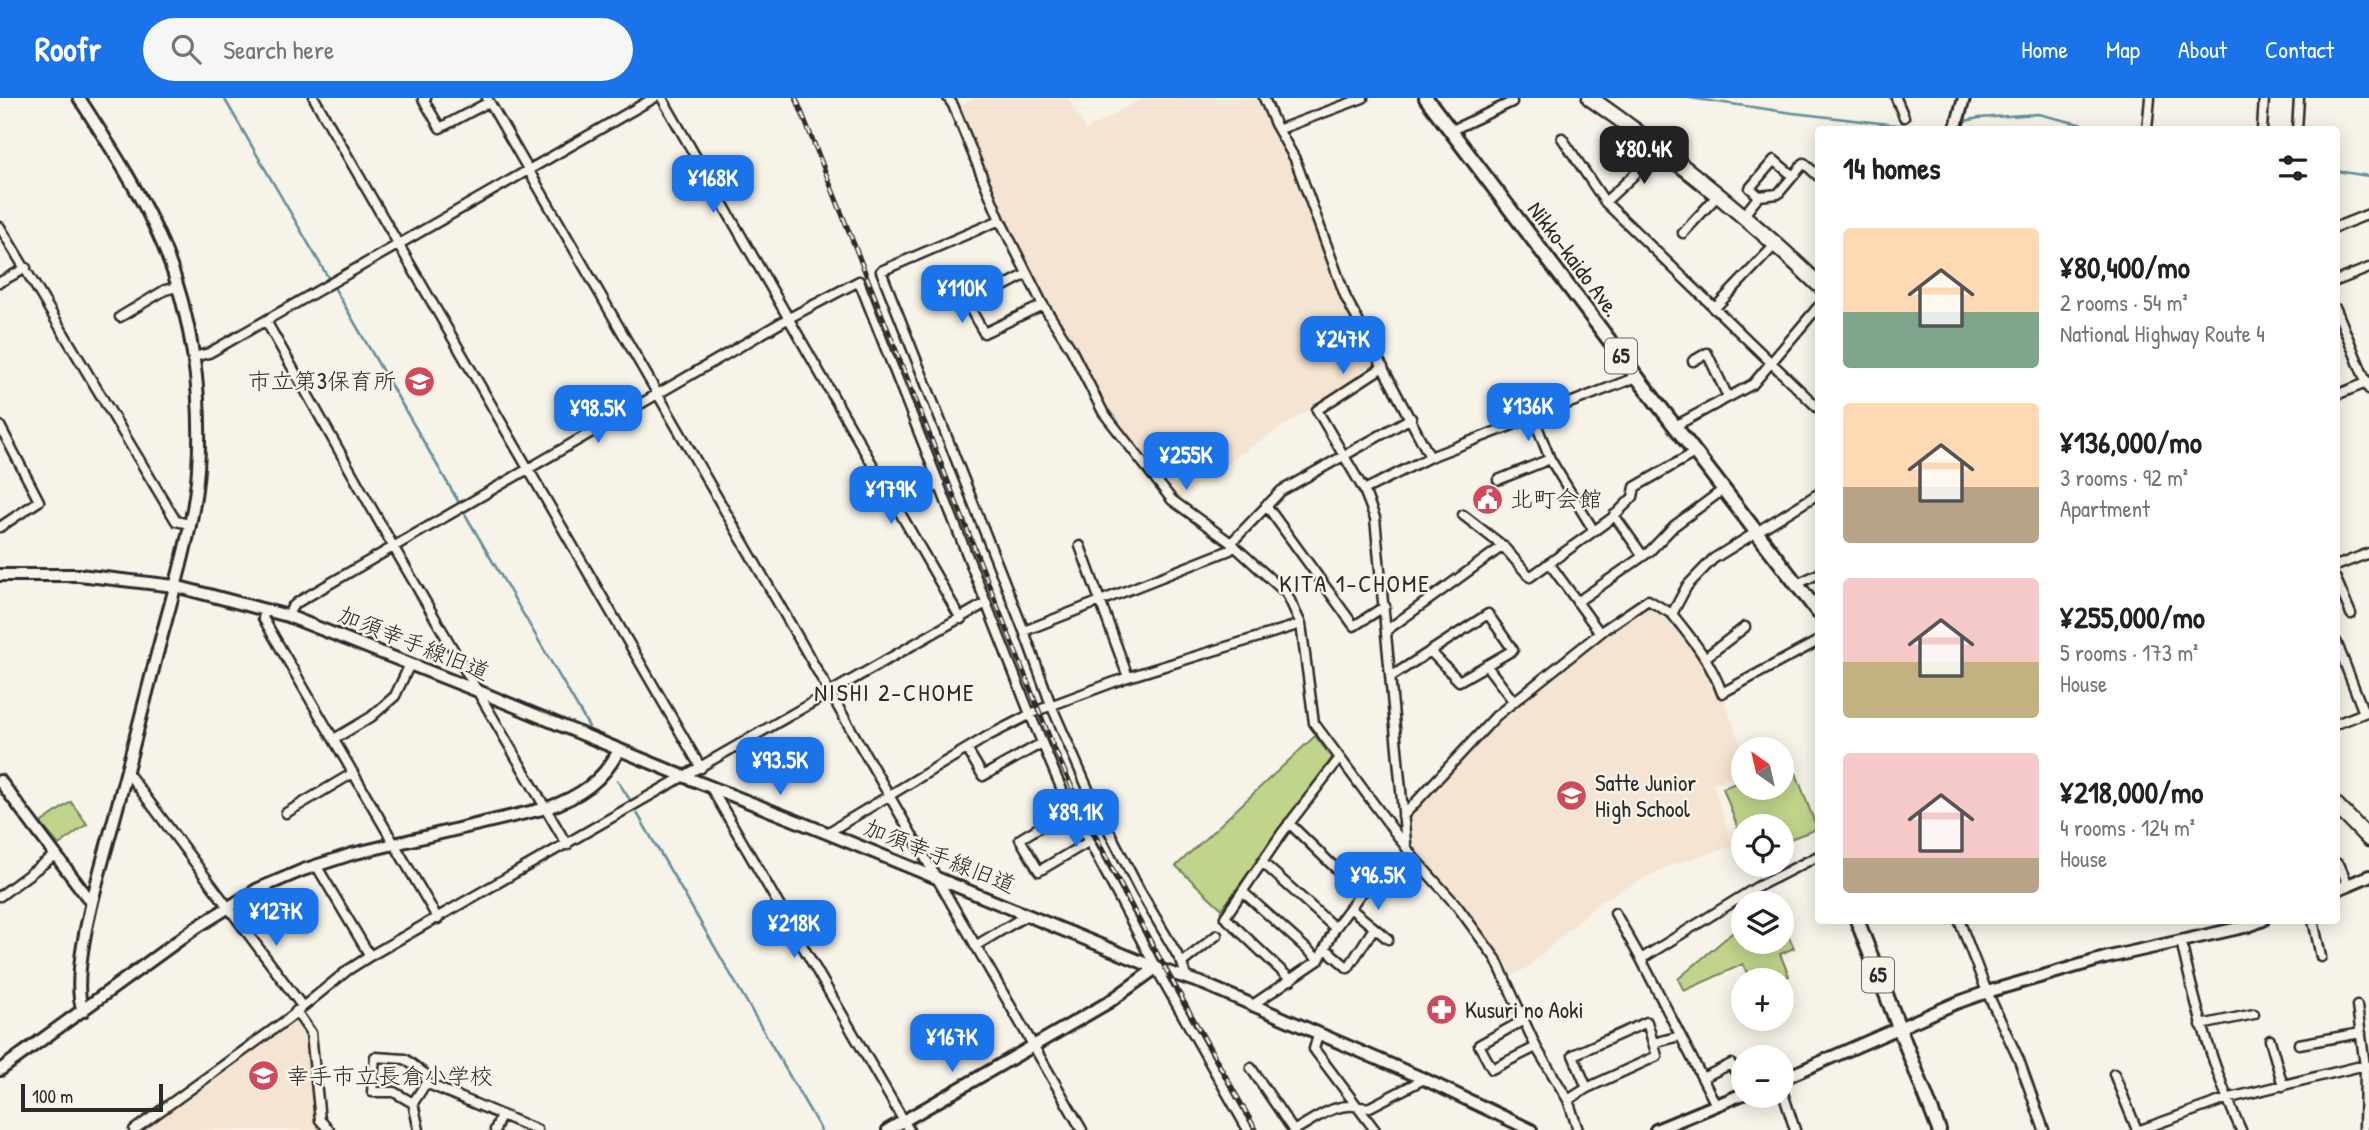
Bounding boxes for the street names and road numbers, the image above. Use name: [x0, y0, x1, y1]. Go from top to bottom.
street label: Nikko-kaido Ave.: [1521, 195, 1628, 323]
road number: 65: [1605, 338, 1637, 374]
street label: 加須幸手線旧道: [334, 598, 495, 687]
street label: 加須幸手線旧道: [860, 811, 1021, 900]
road number: 65: [1862, 958, 1894, 992]

